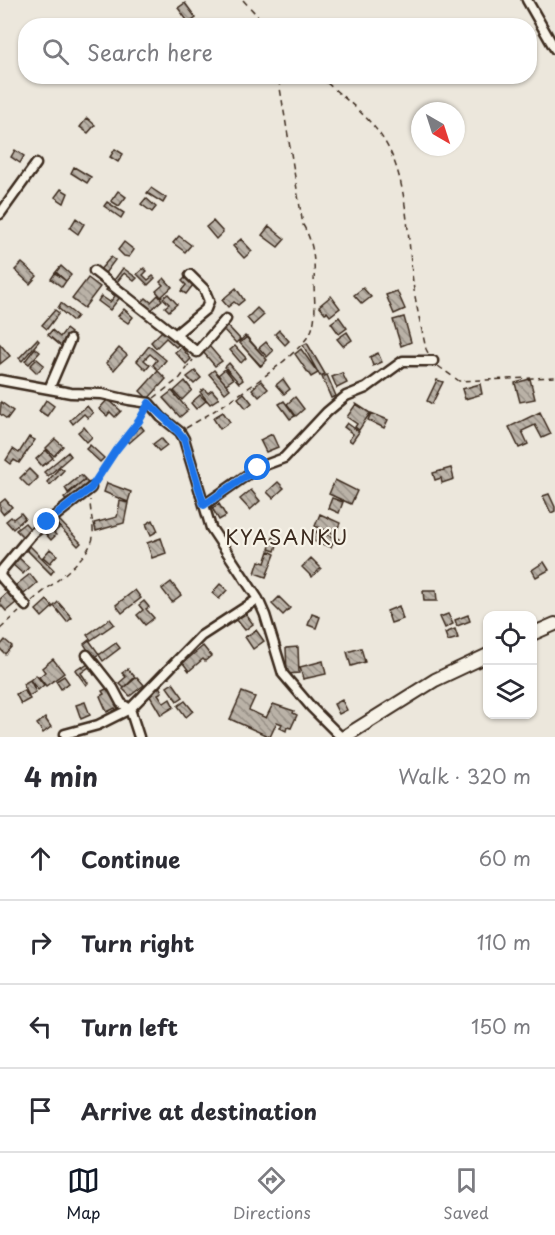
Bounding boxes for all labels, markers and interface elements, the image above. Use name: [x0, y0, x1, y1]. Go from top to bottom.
search box: [18, 18, 537, 84]
icon: search: [39, 35, 72, 68]
text: Search here: [87, 35, 213, 68]
north arrow: [411, 102, 465, 156]
route start: [244, 454, 270, 480]
route end: [33, 508, 59, 534]
district label: KYASANKU: [225, 522, 349, 552]
map controls: [483, 611, 537, 719]
button: locate: [483, 611, 537, 665]
button: layers: [483, 665, 537, 719]
text: 4 min: [24, 757, 98, 796]
text: Walk · 320 m: [398, 761, 531, 791]
icon: ahead: [24, 842, 57, 875]
text: Continue: [81, 842, 180, 875]
text: 60 m: [479, 843, 531, 873]
icon: right: [24, 926, 57, 959]
text: Turn right: [81, 926, 194, 959]
text: 110 m: [477, 927, 531, 957]
icon: left: [24, 1010, 57, 1043]
text: Turn left: [81, 1010, 178, 1043]
text: 150 m: [471, 1011, 531, 1041]
icon: arrive: [24, 1094, 57, 1127]
text: Arrive at destination: [81, 1094, 317, 1127]
tab: Map: [66, 1164, 100, 1224]
tab: Directions: [233, 1164, 311, 1224]
tab: Saved: [443, 1164, 489, 1224]

